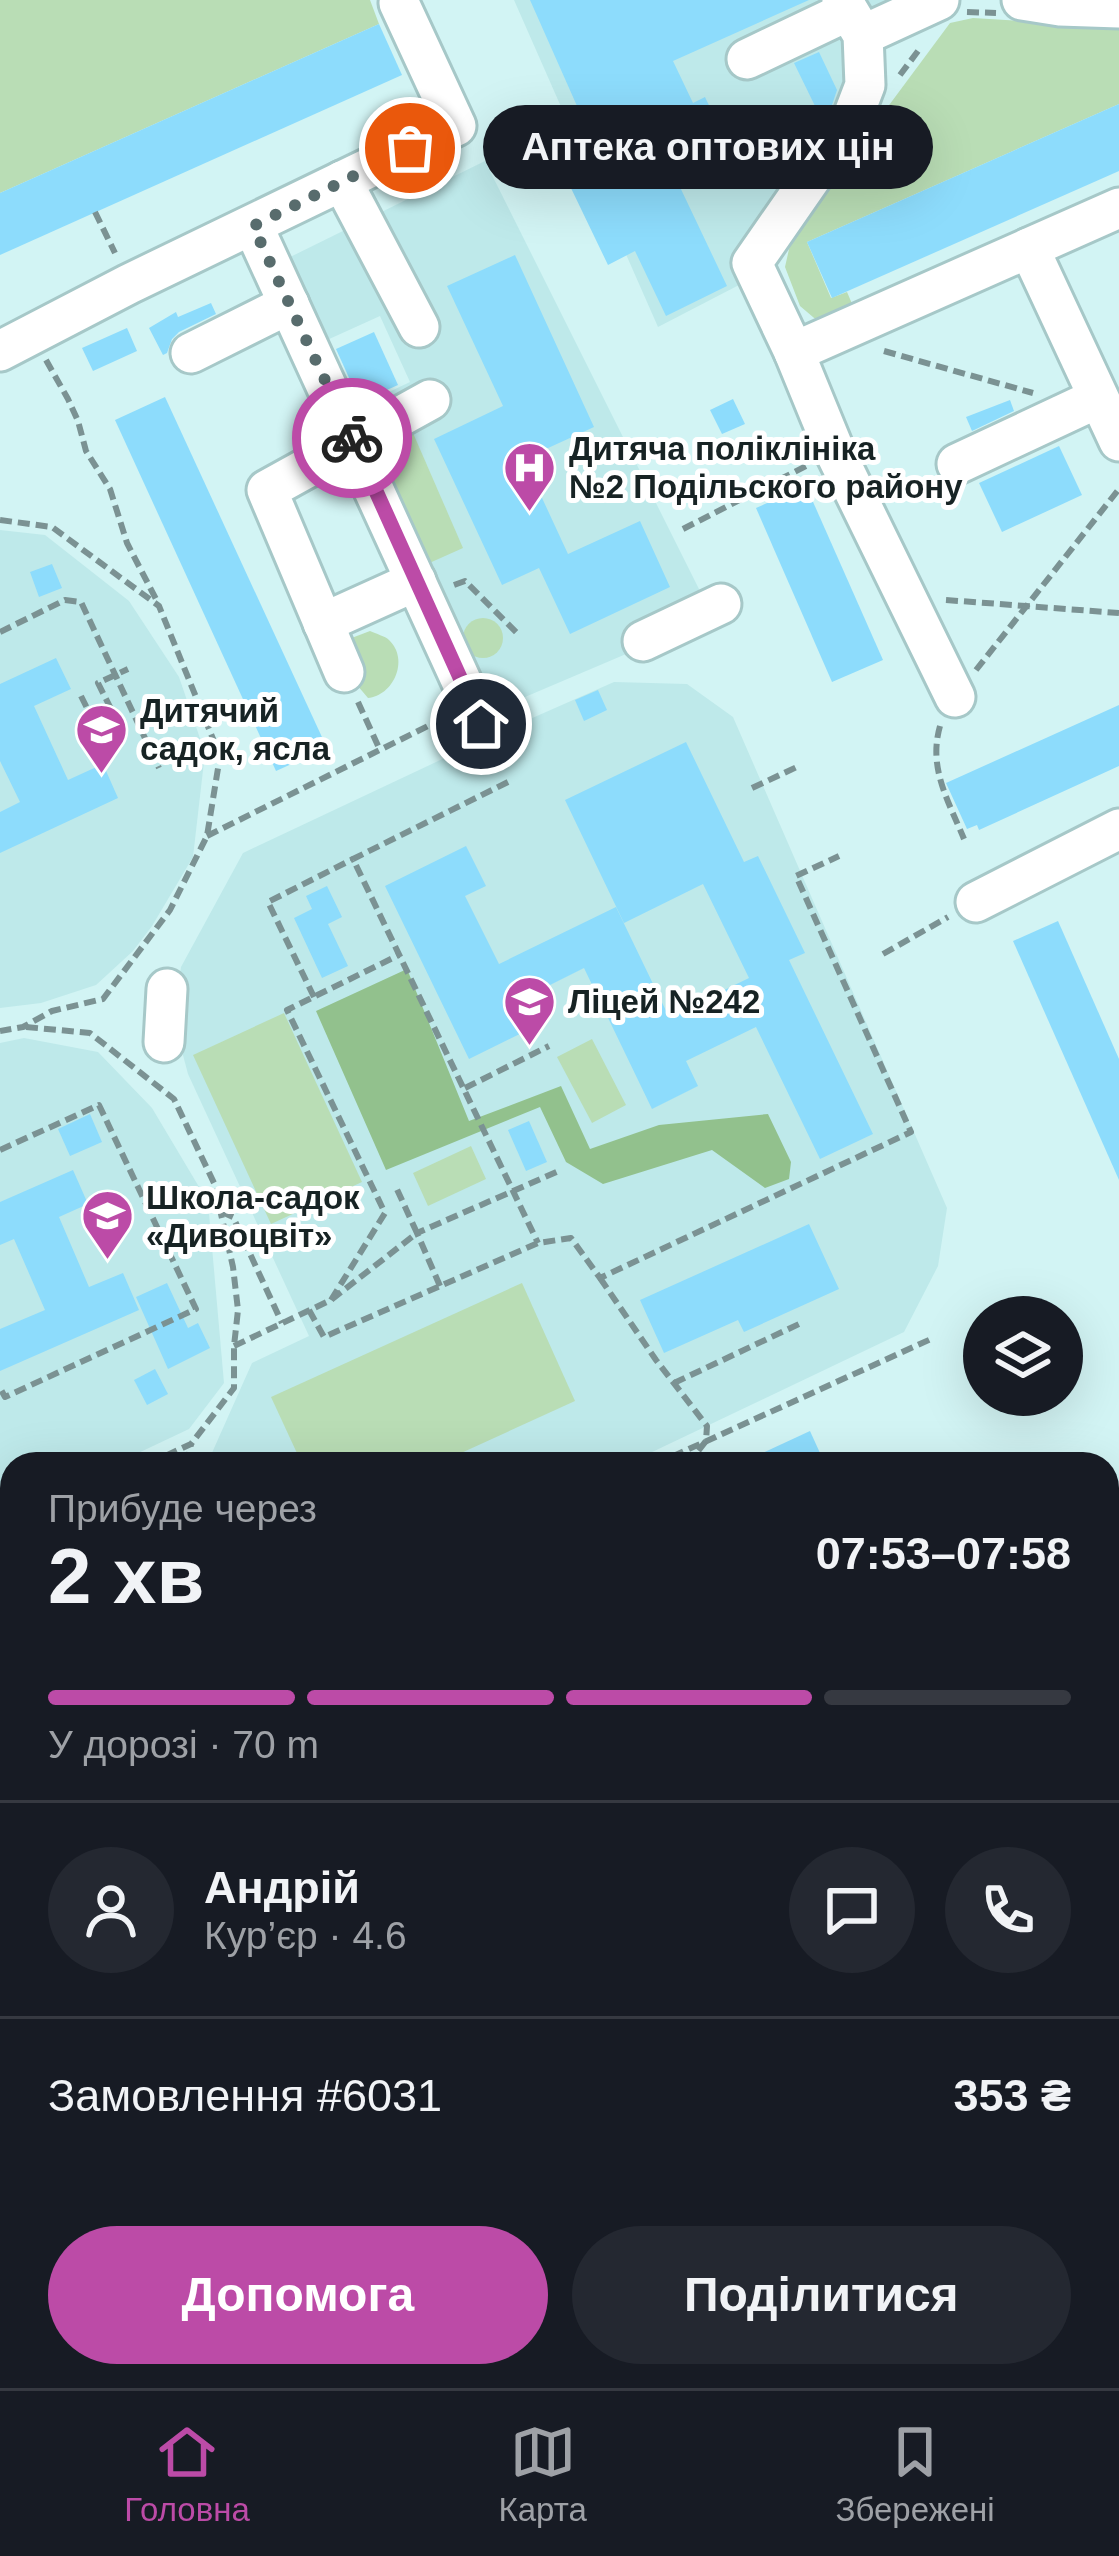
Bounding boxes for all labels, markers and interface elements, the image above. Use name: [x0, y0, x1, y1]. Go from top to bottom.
pin: [359, 97, 461, 199]
callout: Аптека оптових цін: [482, 106, 932, 190]
icon: bag: [377, 115, 443, 181]
text: Аптека оптових цін: [521, 125, 895, 168]
courier: [292, 378, 412, 498]
icon: bike: [319, 405, 385, 471]
place label: Дитяча поліклініка №2 Подільского району: [569, 430, 963, 505]
hospital icon: Дитяча поліклініка №2 Подільского району: [502, 439, 558, 513]
pin: [430, 673, 532, 775]
icon: home: [448, 691, 514, 757]
place label: Дитячий садок, ясла: [140, 692, 331, 767]
school or university icon: Дитячий садок, ясла: [73, 701, 129, 775]
school or university icon: Ліцей №242: [501, 973, 557, 1047]
place label: Ліцей №242: [568, 983, 760, 1020]
place label: Школа-садок «Дивоцвіт»: [146, 1179, 360, 1254]
school or university icon: Школа-садок «Дивоцвіт»: [79, 1188, 135, 1262]
map controls: [963, 1296, 1083, 1416]
button: layers: [963, 1296, 1083, 1416]
text: Прибуде через: [48, 1487, 317, 1530]
text: 07:53–07:58: [816, 1528, 1071, 1579]
text: 2 хв: [48, 1532, 204, 1620]
text: У дорозі · 70 m: [48, 1723, 319, 1766]
button: person: [48, 1847, 174, 1973]
button: chat: [789, 1847, 915, 1973]
button: phone: [945, 1847, 1071, 1973]
text: Андрій: [204, 1862, 360, 1913]
text: Кур’єр · 4.6: [204, 1914, 407, 1957]
text: Замовлення #6031: [48, 2070, 442, 2121]
text: 353 ₴: [953, 2070, 1071, 2121]
button: Допомога: [48, 2226, 548, 2364]
button: Поділитися: [572, 2226, 1071, 2364]
tab: Головна: [124, 2419, 250, 2529]
tab: Карта: [498, 2419, 587, 2529]
tab: Збережені: [836, 2419, 995, 2529]

